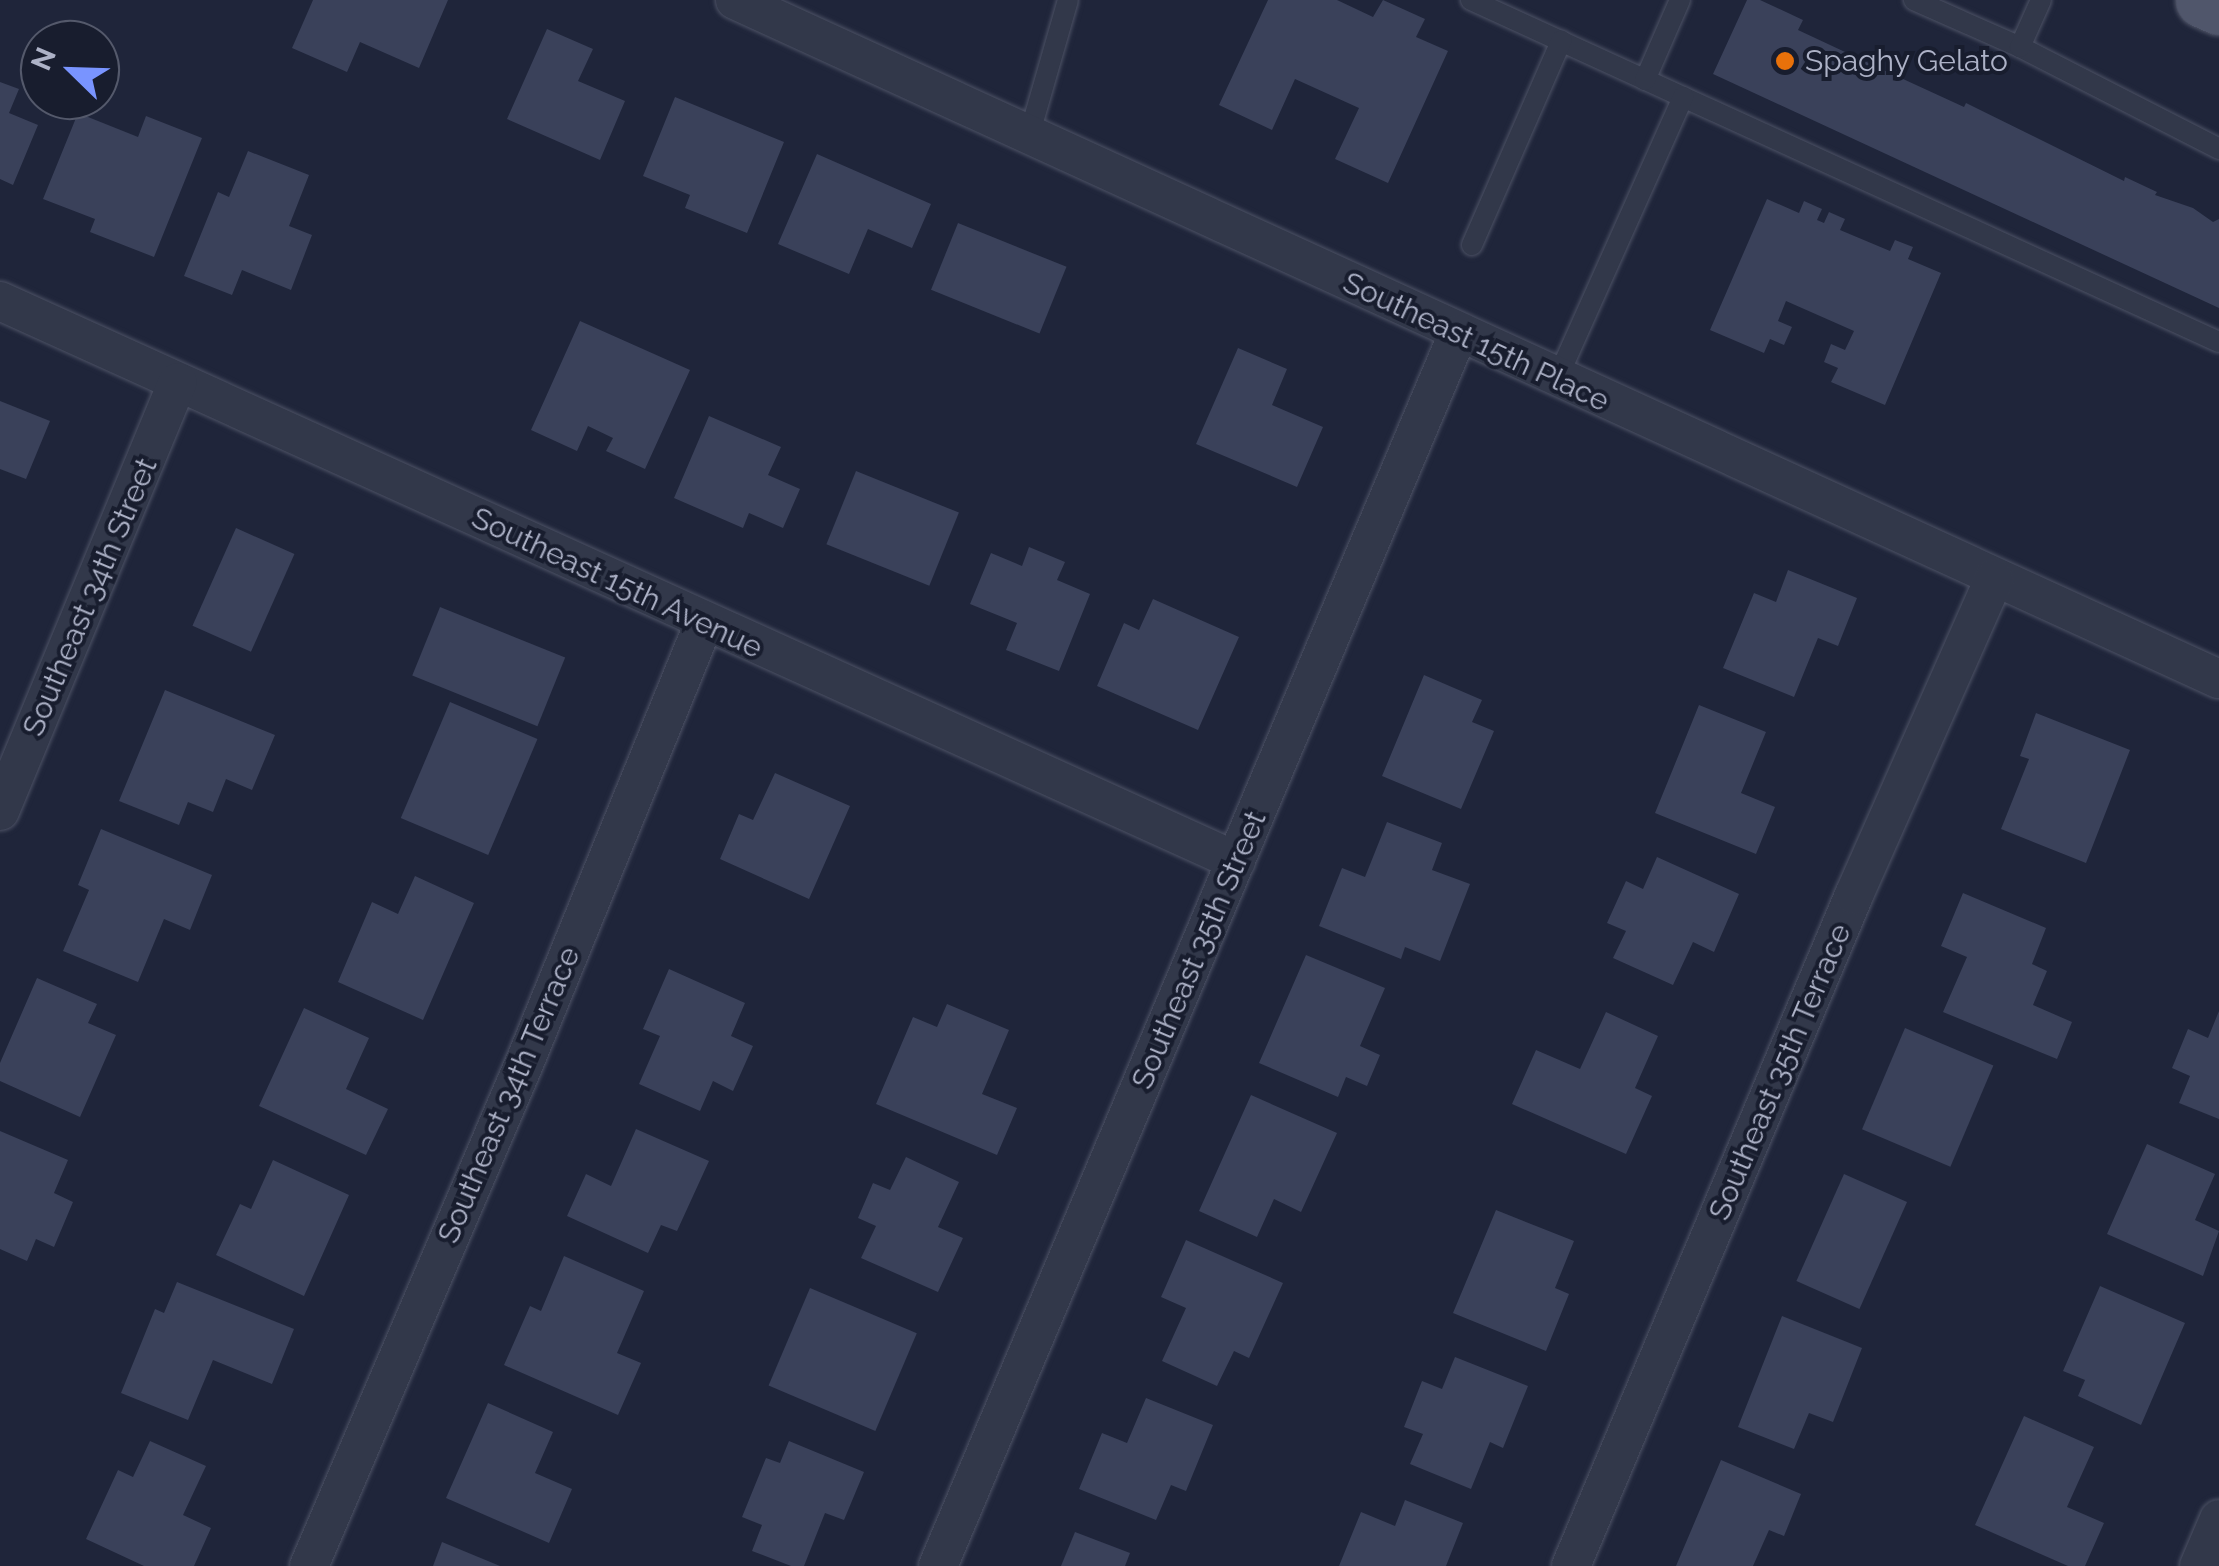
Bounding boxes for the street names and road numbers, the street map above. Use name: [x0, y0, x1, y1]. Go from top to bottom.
street label: Southeast 15th Place: [1337, 265, 1615, 419]
street label: Southeast 34th Street: [15, 453, 165, 741]
street label: Southeast 15th Avenue: [466, 500, 768, 666]
street label: Southeast 35th Street: [1124, 806, 1274, 1094]
street label: Southeast 35th Terrace: [1701, 918, 1859, 1226]
street label: Southeast 34th Terrace: [430, 941, 588, 1249]

